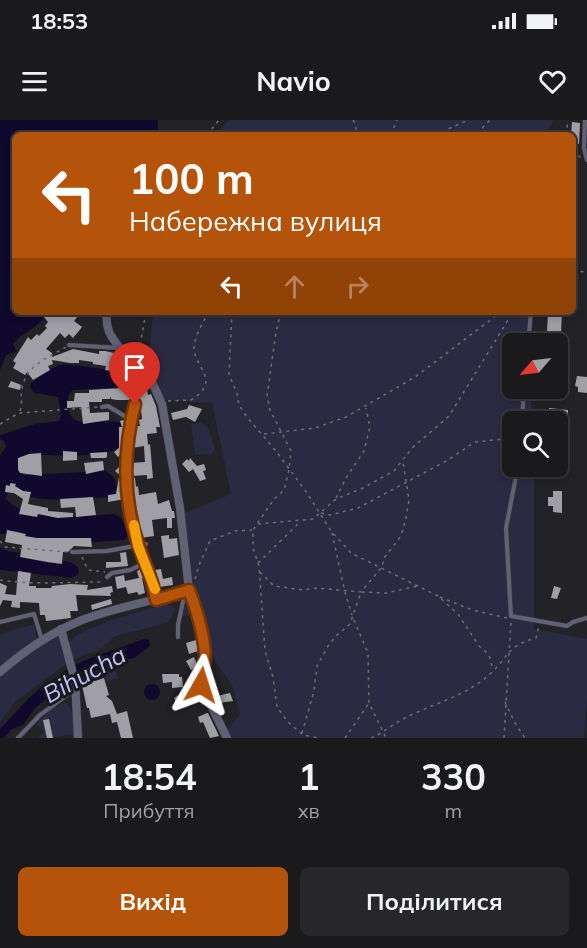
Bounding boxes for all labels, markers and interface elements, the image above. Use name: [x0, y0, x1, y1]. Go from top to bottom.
text: 18:53: [30, 7, 88, 35]
text: Navio: [256, 64, 331, 98]
icon: menu: [18, 65, 51, 98]
icon: heart: [536, 65, 569, 98]
text: 100 m: [129, 152, 254, 205]
icon: left: [30, 156, 108, 234]
text: Набережна вулиця: [129, 204, 382, 238]
icon: left: [215, 270, 248, 303]
icon: ahead: [278, 270, 311, 303]
icon: right: [341, 270, 374, 303]
north arrow: [502, 333, 568, 399]
map controls: [502, 333, 568, 477]
pin: [109, 342, 160, 404]
icon: arrive: [118, 351, 151, 384]
button: search: [502, 411, 568, 477]
water label: Bihucha: [37, 639, 131, 709]
position arrow: [169, 653, 233, 717]
text: 18:54: [101, 754, 197, 799]
text: 1: [298, 754, 320, 799]
text: 330: [421, 754, 486, 799]
text: Прибуття: [103, 798, 194, 823]
text: хв: [298, 798, 320, 823]
text: m: [445, 798, 462, 823]
button: Вихід: [18, 867, 288, 936]
button: Поділитися: [300, 867, 569, 936]

